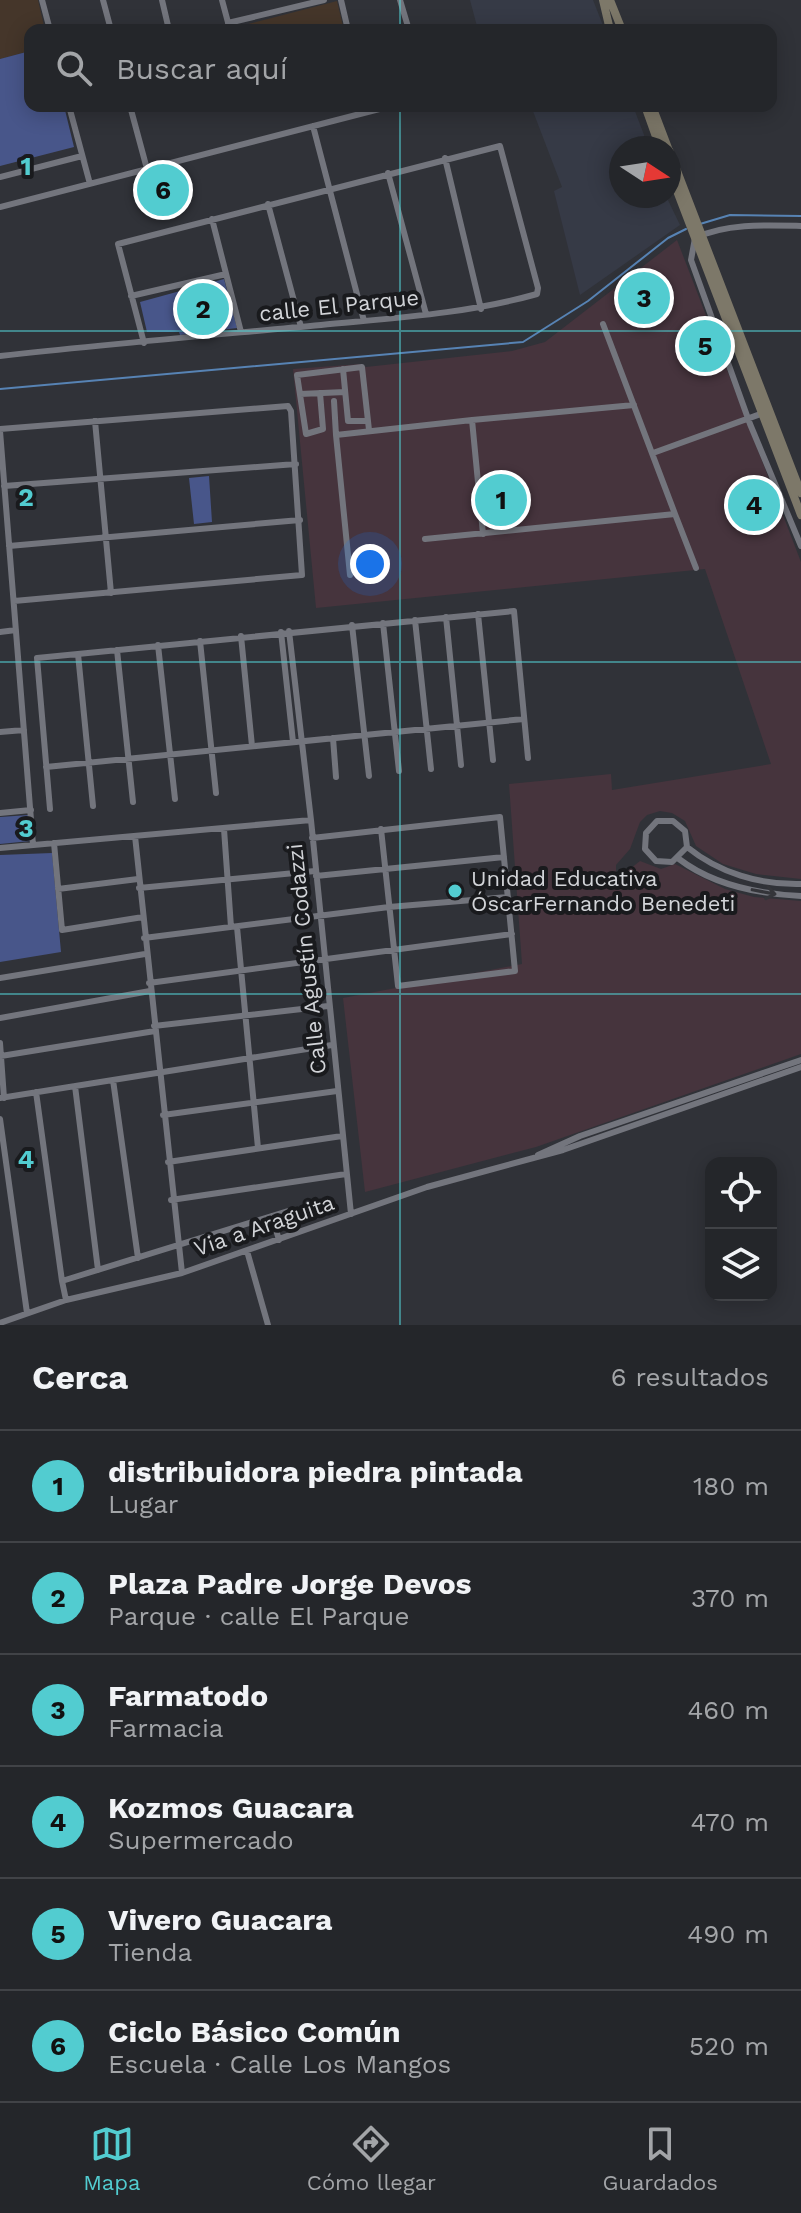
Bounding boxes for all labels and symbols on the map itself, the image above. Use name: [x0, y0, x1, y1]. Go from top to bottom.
north arrow: [609, 136, 681, 208]
text: 1: [20, 151, 32, 181]
pin: 6: [137, 160, 189, 220]
pin: 3: [618, 268, 670, 328]
pin: 2: [177, 279, 229, 339]
street label: calle El Parque: [258, 285, 420, 326]
pin: 5: [679, 316, 731, 376]
pin: 1: [475, 470, 527, 530]
pin: 4: [728, 475, 780, 535]
text: 2: [18, 482, 34, 512]
your location: [350, 544, 390, 584]
text: 3: [18, 813, 34, 843]
street label: Calle Agustín Codazzi: [282, 842, 331, 1076]
place label: Unidad Educativa ÓscarFernando Benedeti: [471, 866, 735, 916]
marker: Unidad Educativa ÓscarFernando Benedeti: [446, 882, 464, 900]
one-way arrow: [751, 885, 777, 900]
text: 4: [18, 1144, 35, 1174]
street label: Via a Araguita: [191, 1190, 338, 1261]

